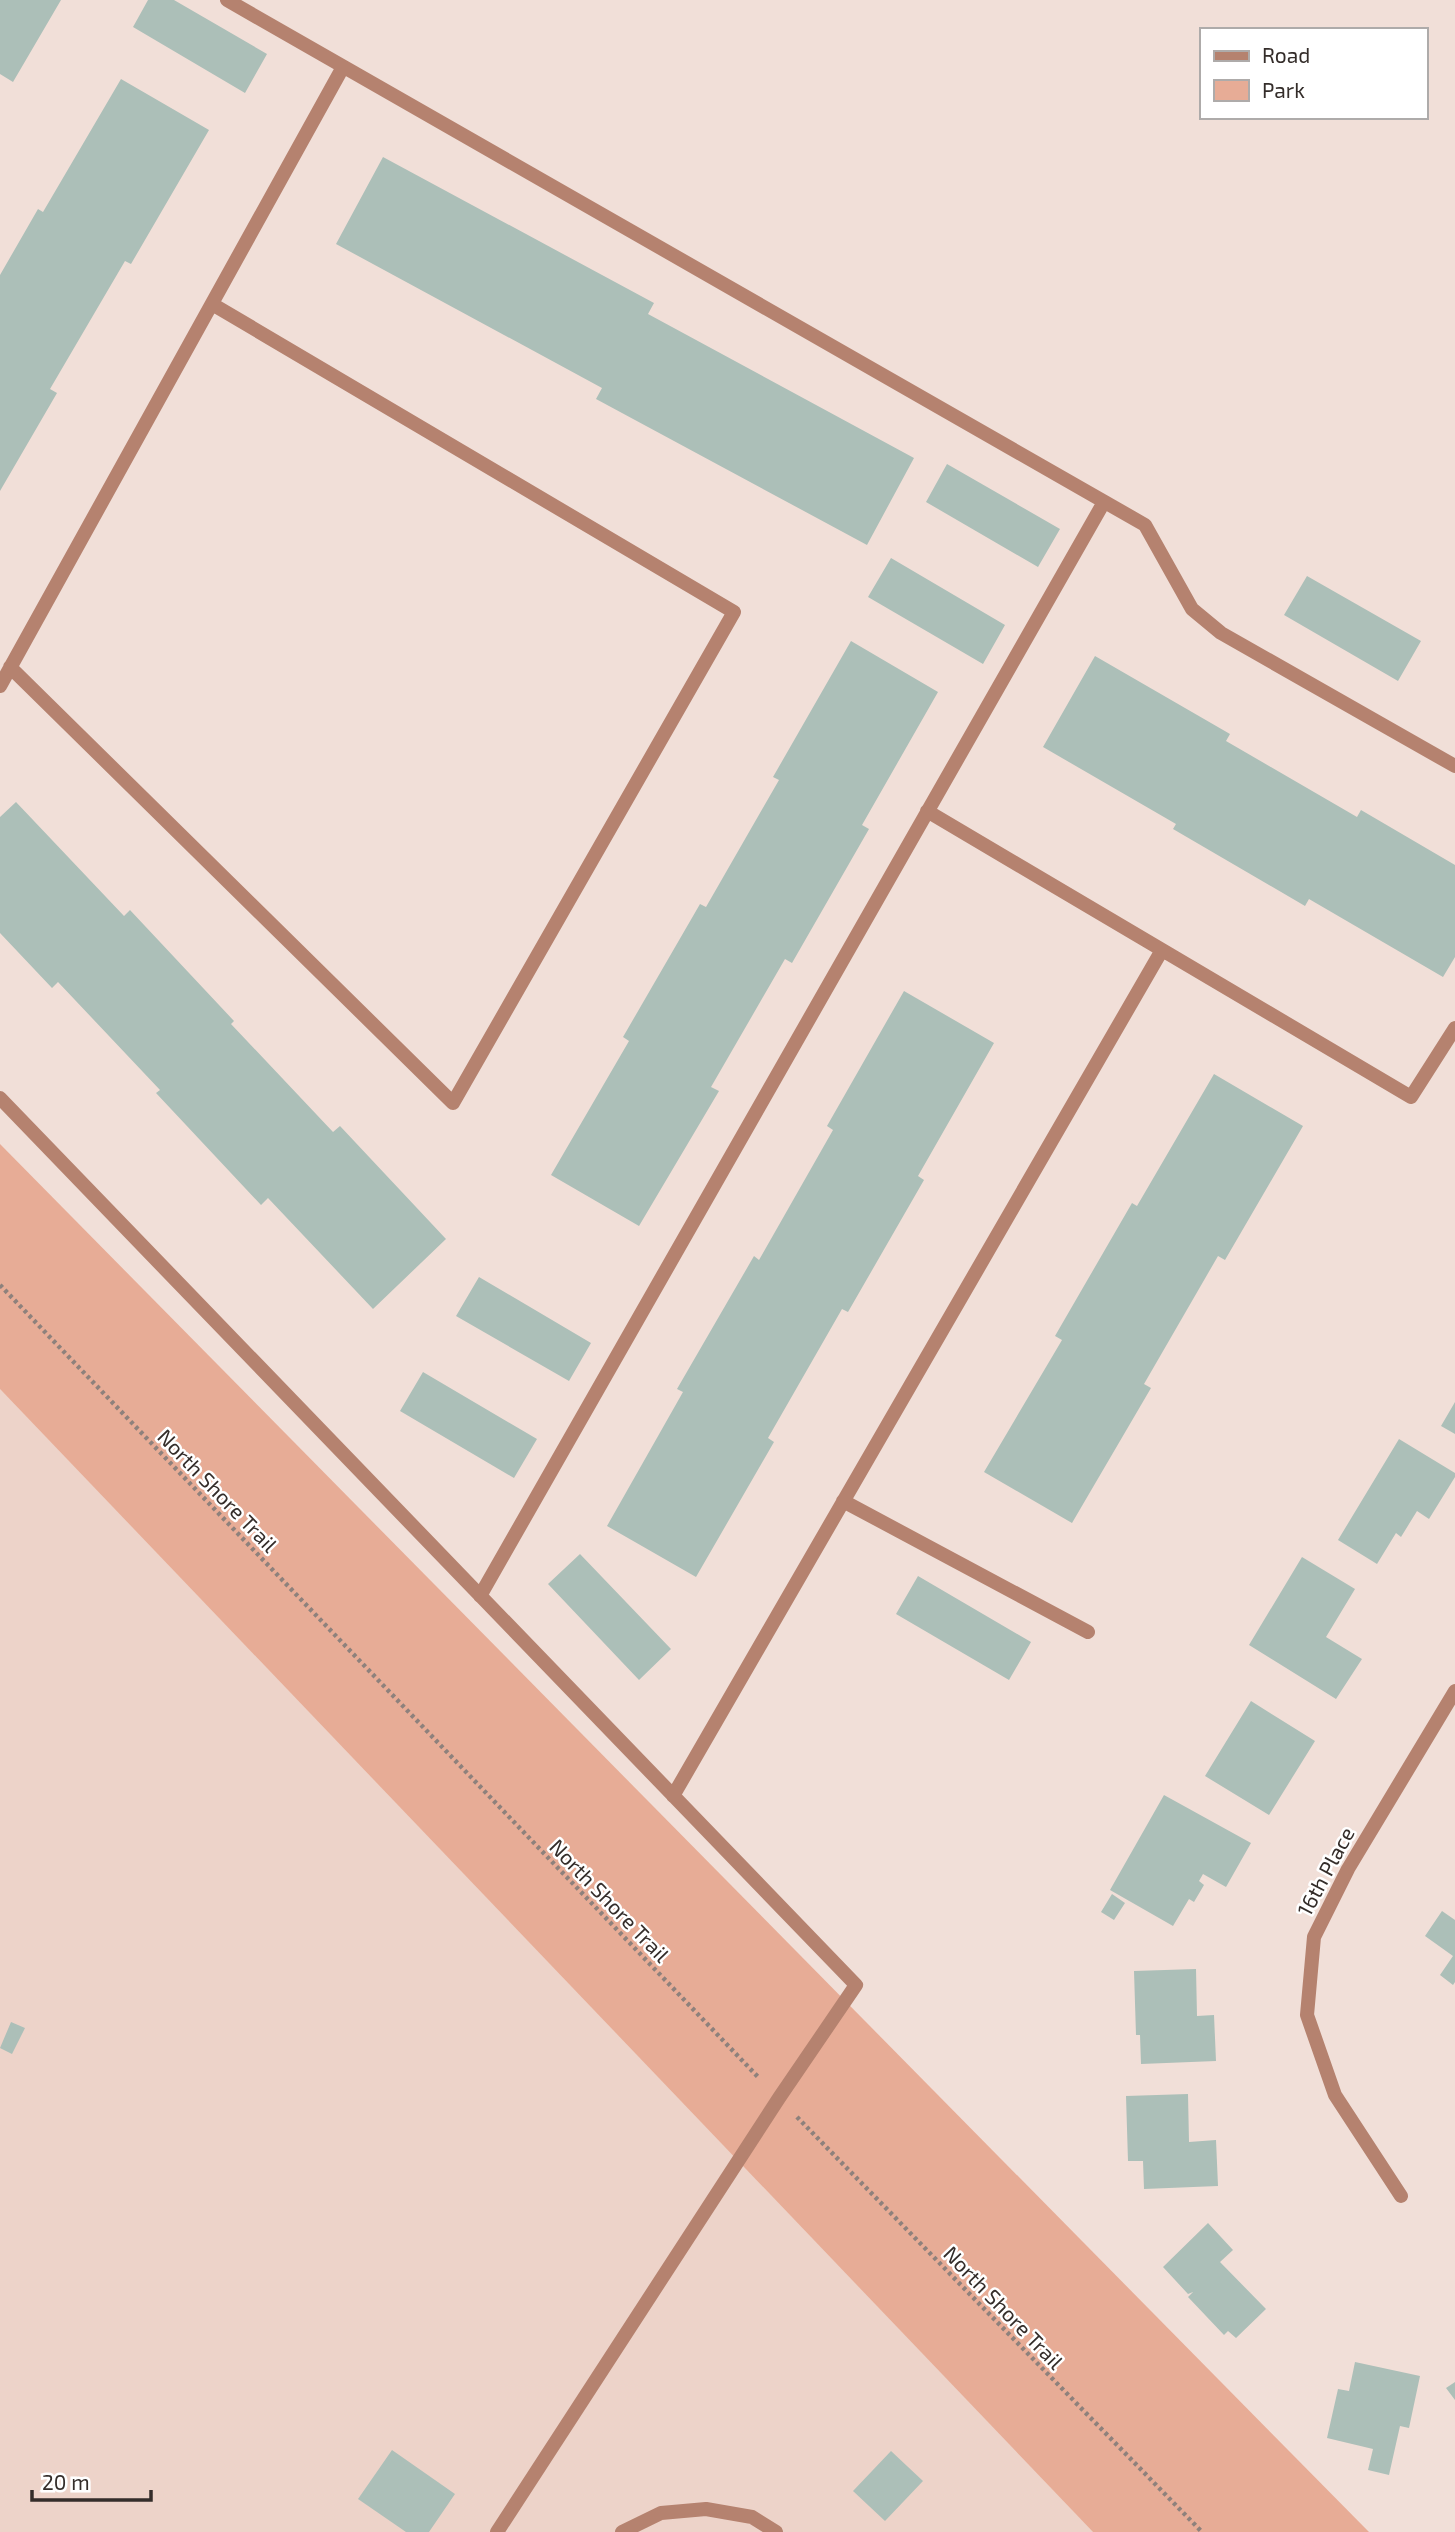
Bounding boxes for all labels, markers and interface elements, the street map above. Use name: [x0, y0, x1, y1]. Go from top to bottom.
legend: [1200, 28, 1427, 119]
text: Road: [1262, 42, 1310, 67]
text: Park: [1262, 77, 1305, 102]
street label: North Shore Trail: [153, 1423, 284, 1557]
street label: 16th Place: [1291, 1822, 1359, 1920]
street label: North Shore Trail: [545, 1833, 676, 1967]
street label: North Shore Trail: [939, 2240, 1070, 2374]
scale bar: [32, 2458, 150, 2502]
text: 20 m: [42, 2469, 90, 2494]

